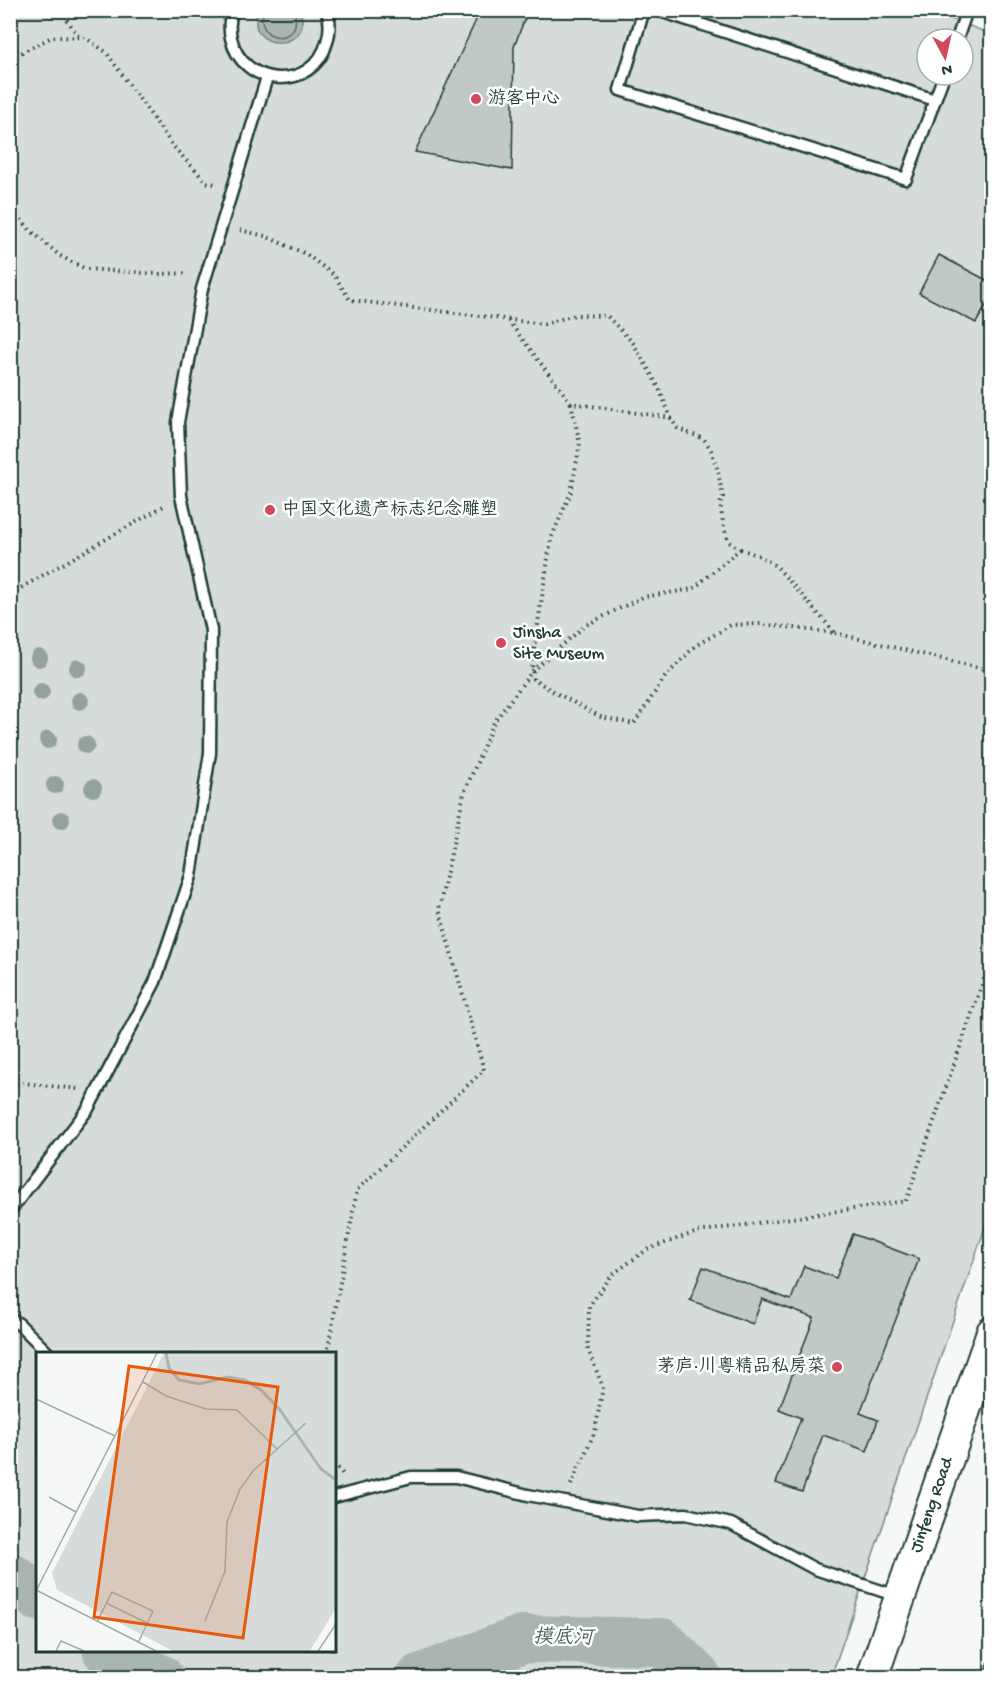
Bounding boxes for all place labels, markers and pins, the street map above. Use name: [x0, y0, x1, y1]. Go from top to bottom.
place label: 游客中心: [488, 88, 560, 110]
marker: 游客中心: [469, 92, 483, 106]
place label: 中国文化遗产标志纪念雕塑: [282, 498, 498, 521]
marker: 中国文化遗产标志纪念雕塑: [263, 503, 277, 517]
place label: Jinsha Site Museum: [513, 623, 604, 665]
marker: Jinsha Site Museum: [494, 636, 508, 650]
place label: 茅庐·川粤精品私房菜: [657, 1356, 825, 1378]
marker: 茅庐·川粤精品私房菜: [830, 1360, 844, 1374]

